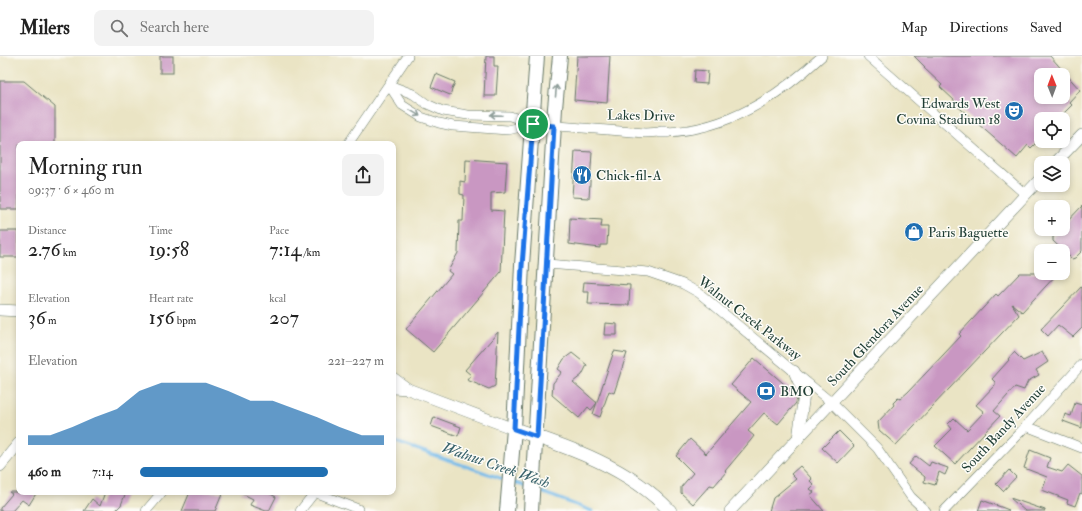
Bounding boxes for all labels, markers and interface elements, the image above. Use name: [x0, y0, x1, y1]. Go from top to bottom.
search box: [94, 10, 374, 46]
text: Milers: [20, 16, 70, 40]
icon: search: [108, 17, 130, 39]
text: Search here: [140, 18, 209, 37]
text: Map: [901, 19, 927, 36]
text: Directions: [949, 19, 1008, 36]
text: Saved: [1030, 19, 1062, 36]
north arrow: [1034, 68, 1070, 104]
map controls: [1034, 68, 1070, 280]
one-way arrow: [553, 85, 560, 98]
place label: Edwards West Covina Stadium 18: [896, 95, 1000, 128]
theatre icon: Edwards West Covina Stadium 18: [1003, 100, 1025, 122]
street label: Lakes Drive: [607, 106, 675, 125]
pin: [516, 107, 550, 141]
one-way arrow: [409, 109, 420, 117]
one-way arrow: [490, 112, 503, 119]
button: locate: [1034, 112, 1070, 148]
icon: arrive: [522, 113, 544, 135]
text: Morning run: [28, 153, 143, 181]
button: share: [342, 154, 384, 196]
button: layers: [1034, 156, 1070, 192]
restaurant icon: Chick-fil-A: [571, 164, 593, 186]
place label: Chick-fil-A: [596, 167, 662, 184]
text: 09:37 · 6 × 460 m: [28, 182, 114, 198]
button: +: [1034, 200, 1070, 236]
shop icon: Paris Baguette: [903, 221, 925, 243]
text: Distance: [28, 224, 66, 237]
text: Time: [149, 224, 173, 237]
text: Pace: [269, 224, 289, 237]
place label: Paris Baguette: [928, 224, 1008, 241]
text: 2.76: [28, 237, 61, 262]
text: 19:58: [149, 237, 189, 262]
text: 7:14: [269, 237, 301, 262]
button: −: [1034, 244, 1070, 280]
text: km: [61, 246, 77, 259]
text: /km: [301, 246, 320, 259]
street label: Walnut Creek Parkway: [693, 272, 805, 365]
street label: South Glendora Avenue: [824, 281, 927, 390]
text: Elevation: [28, 292, 70, 305]
text: Heart rate: [149, 292, 193, 305]
text: kcal: [269, 292, 286, 305]
text: 36: [28, 305, 46, 330]
text: 156: [149, 305, 175, 330]
text: 207: [269, 305, 299, 330]
text: m: [46, 314, 57, 327]
text: bpm: [175, 314, 196, 327]
text: Elevation: [28, 353, 78, 369]
text: 221–227 m: [328, 353, 384, 369]
bank icon: BMO: [755, 380, 777, 402]
street label: South Bandy Avenue: [958, 380, 1050, 477]
place label: BMO: [780, 383, 814, 400]
water label: Walnut Creek Wash: [439, 438, 552, 493]
text: 460 m: [28, 464, 61, 480]
text: 7:14: [92, 464, 113, 480]

